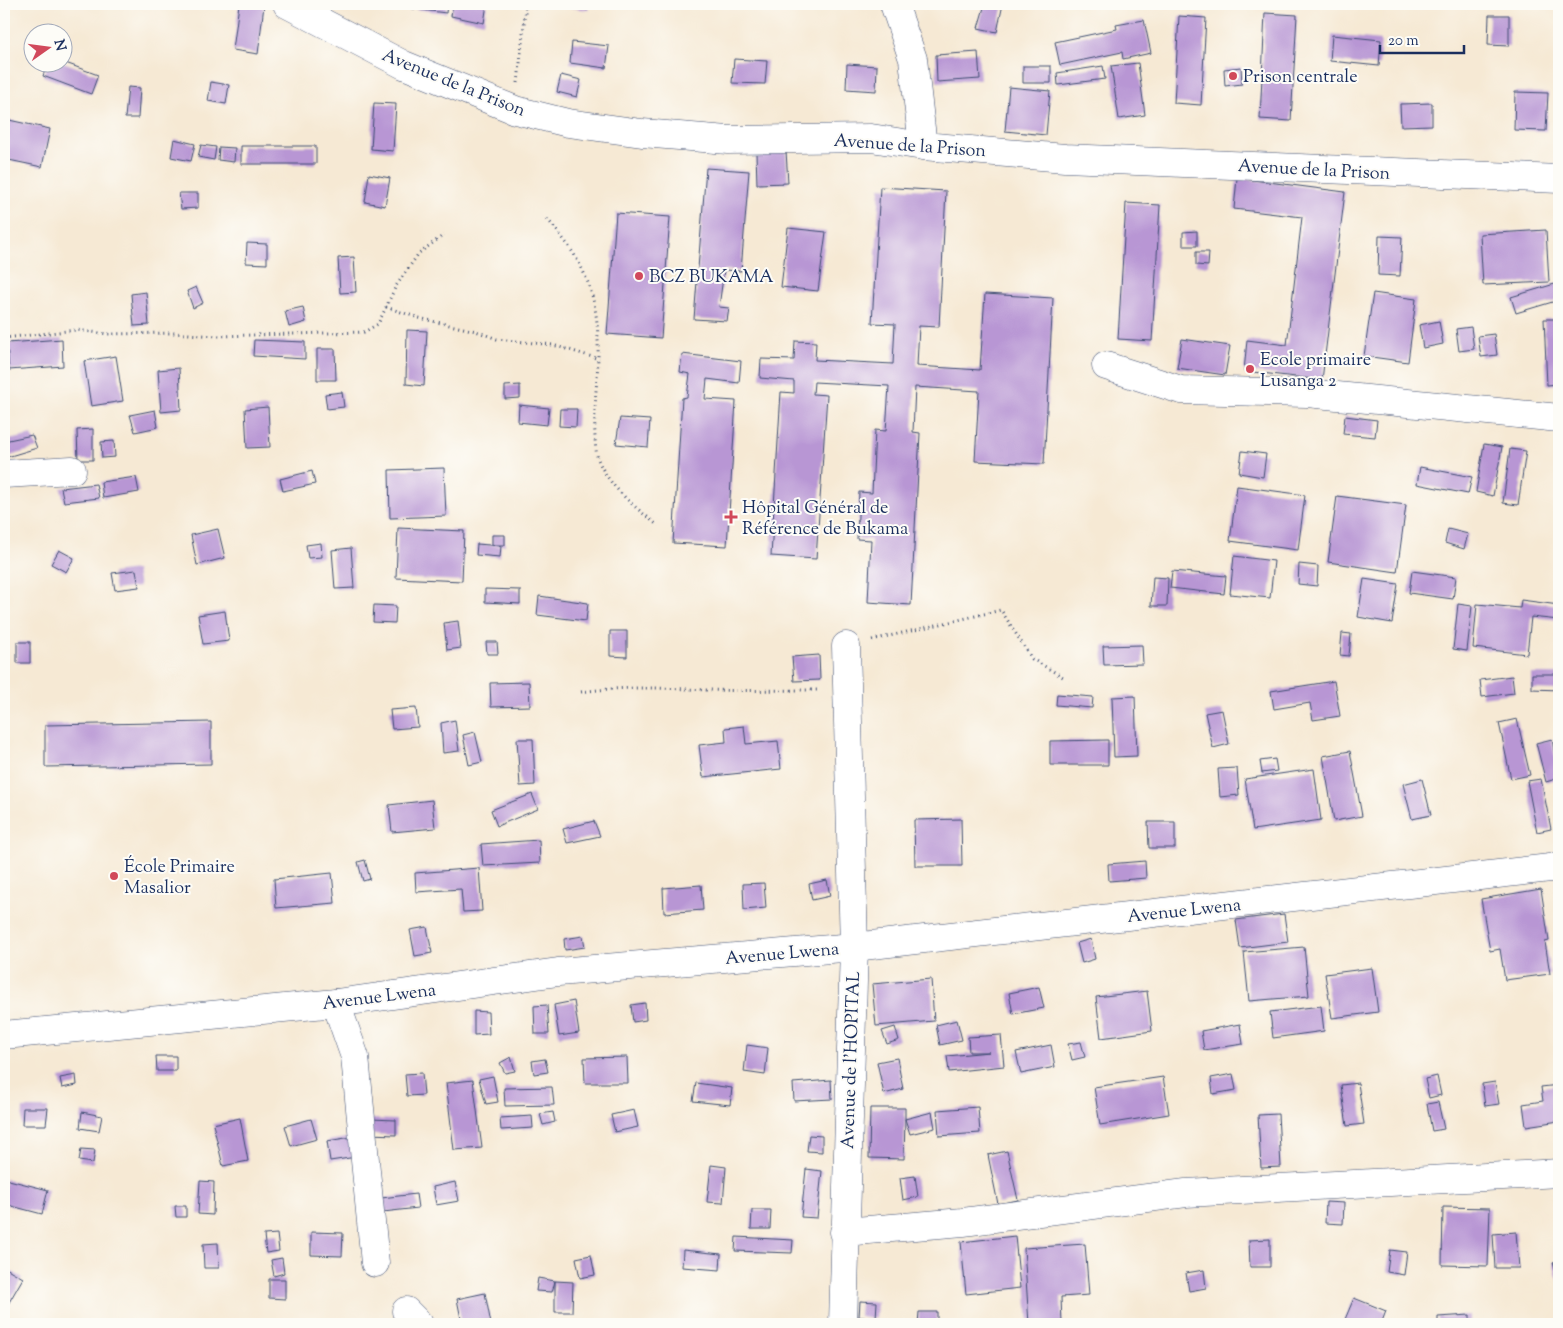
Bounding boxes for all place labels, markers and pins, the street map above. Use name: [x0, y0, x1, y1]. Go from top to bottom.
place label: Prison centrale: [1243, 65, 1358, 91]
marker: Prison centrale: [1227, 70, 1239, 82]
place label: BCZ BUKAMA: [649, 265, 774, 291]
marker: BCZ BUKAMA: [633, 270, 645, 282]
place label: Ecole primaire Lusanga 2: [1260, 348, 1371, 395]
marker: Ecole primaire Lusanga 2: [1244, 363, 1256, 375]
place label: Hôpital Général de Référence de Bukama: [742, 496, 908, 543]
marker: Hôpital Général de Référence de Bukama: [724, 510, 738, 524]
place label: École Primaire Masalior: [124, 855, 235, 902]
marker: École Primaire Masalior: [108, 870, 120, 882]

